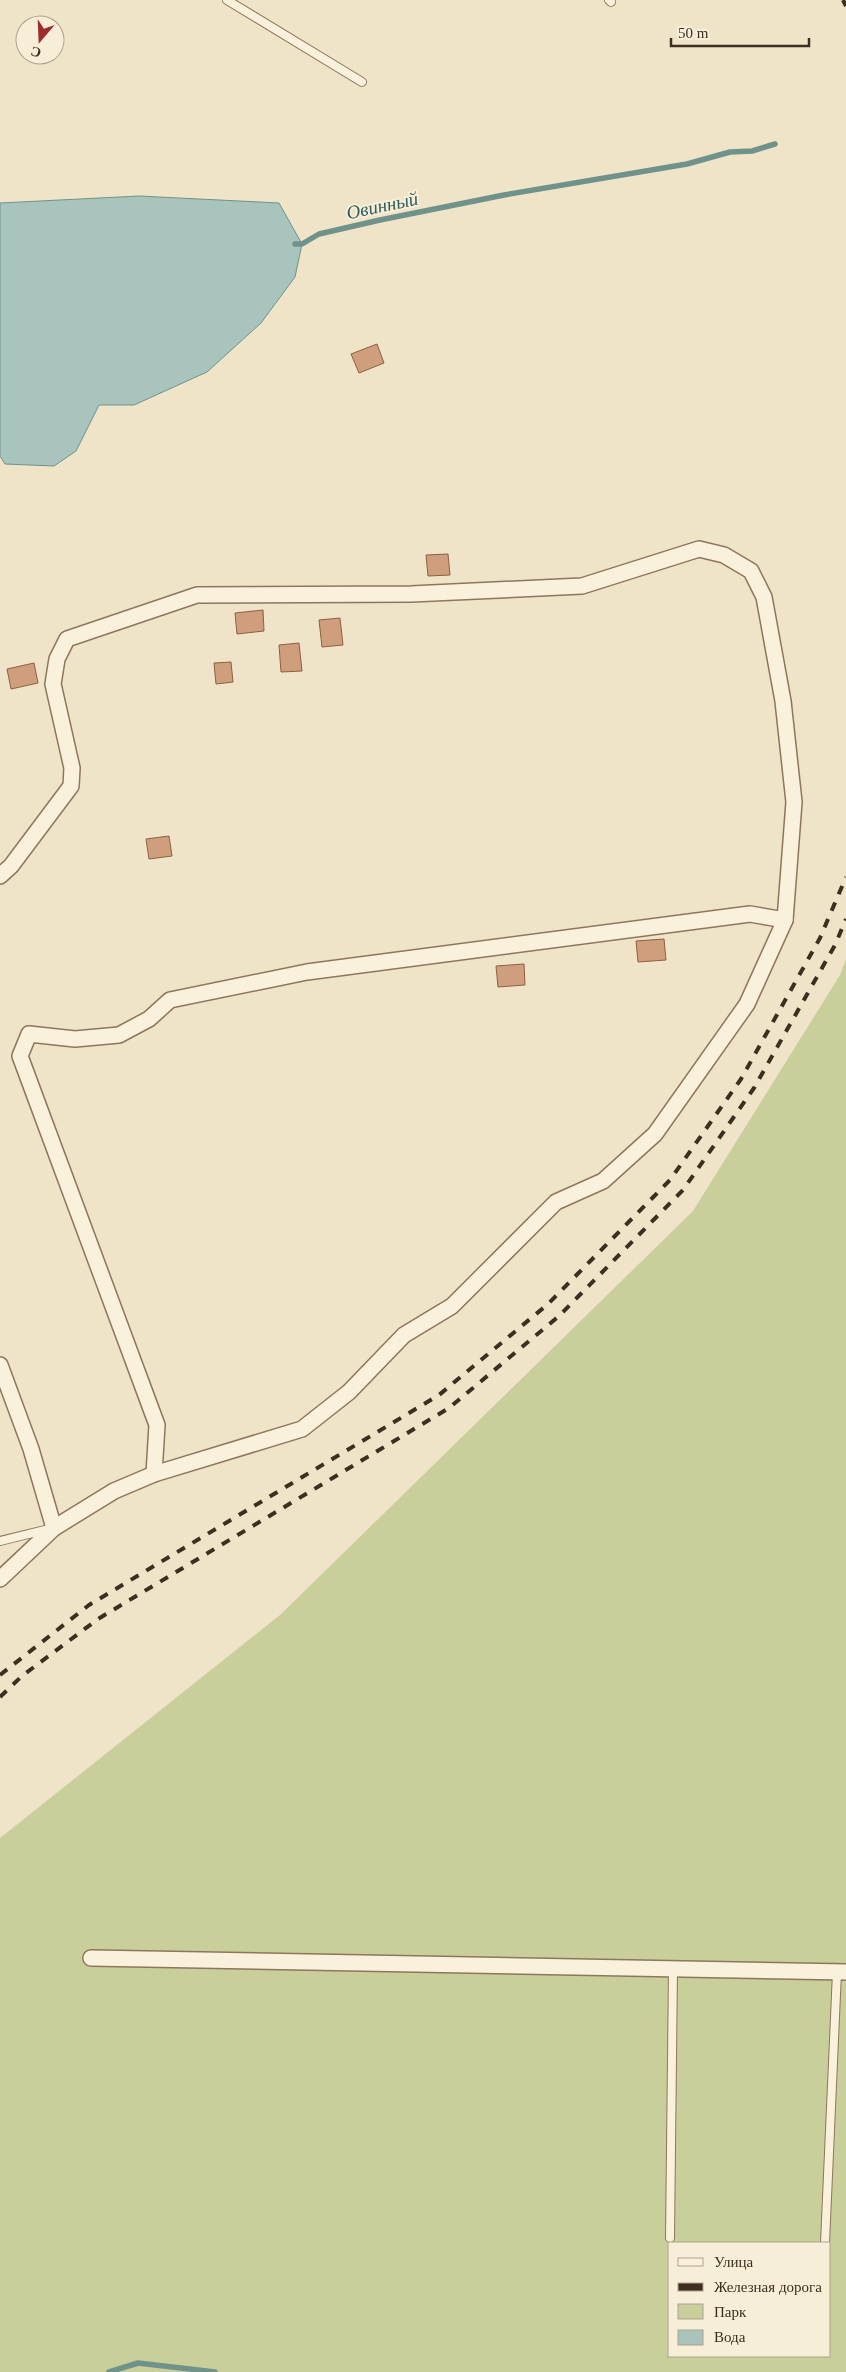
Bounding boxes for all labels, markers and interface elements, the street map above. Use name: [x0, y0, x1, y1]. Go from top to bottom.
north arrow: [15, 15, 65, 65]
scale bar: [671, 15, 808, 47]
text: 50 m: [678, 25, 709, 41]
text: С: [29, 43, 43, 61]
water label: Овинный: [344, 188, 420, 223]
legend: [668, 2242, 831, 2357]
text: Улица: [714, 2254, 753, 2270]
text: Железная дорога: [714, 2279, 822, 2295]
text: Парк: [714, 2304, 747, 2320]
text: Вода: [714, 2329, 746, 2345]

